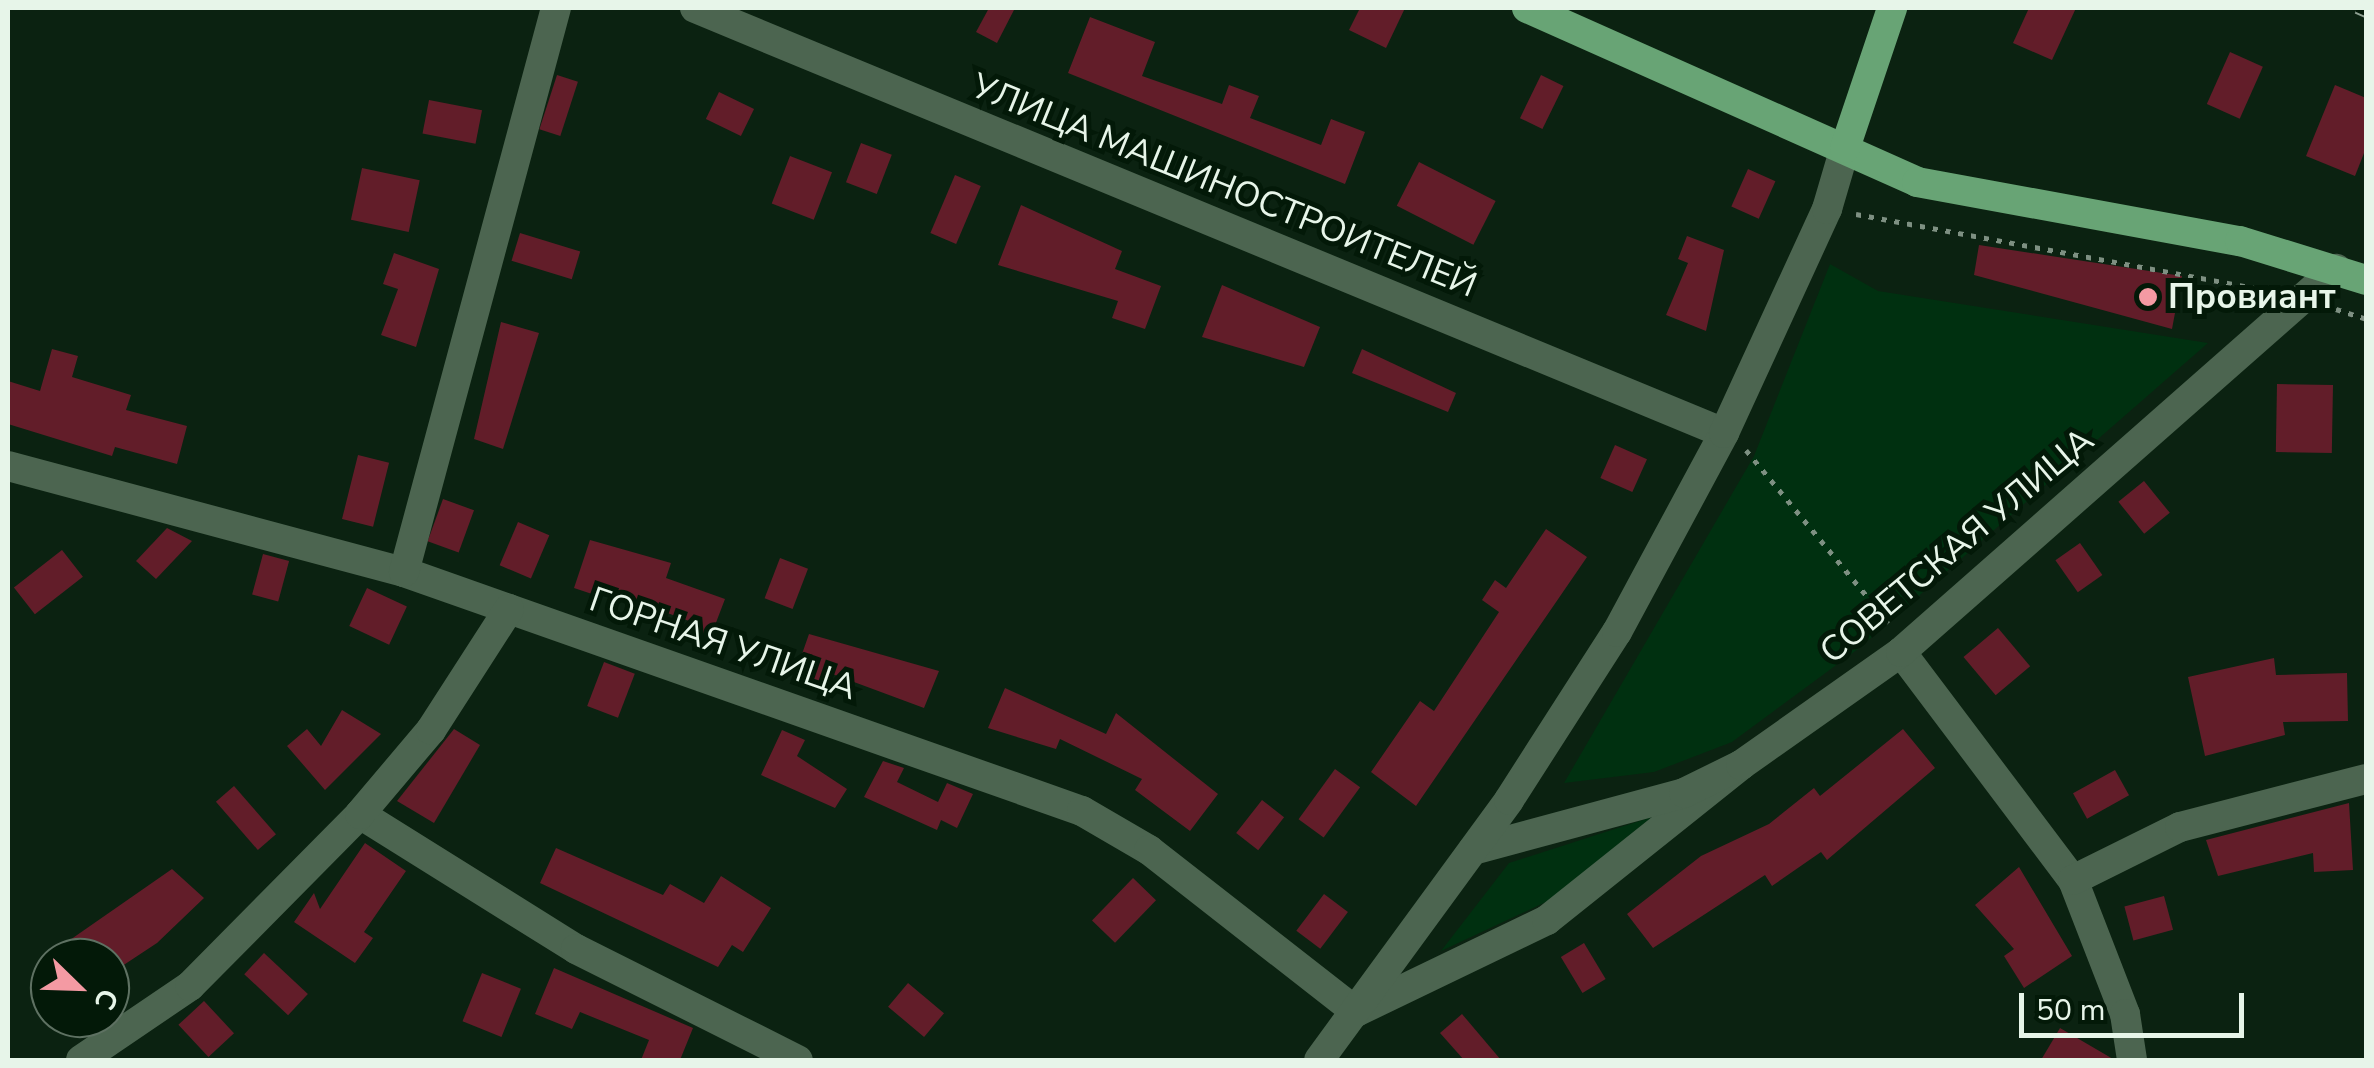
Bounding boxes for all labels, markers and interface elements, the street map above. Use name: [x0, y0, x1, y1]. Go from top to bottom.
street label: УЛИЦА МАШИНОСТРОИТЕЛЕЙ: [965, 65, 1483, 307]
place label: Провиант: [2168, 276, 2335, 318]
marker: Провиант: [2137, 286, 2159, 308]
street label: СОВЕТСКАЯ УЛИЦА: [1812, 419, 2102, 673]
street label: ГОРНАЯ УЛИЦА: [584, 579, 862, 709]
north arrow: [30, 938, 130, 1038]
scale bar: [2024, 973, 2249, 1035]
text: С: [85, 983, 127, 1015]
text: 50 m: [2036, 990, 2105, 1031]

